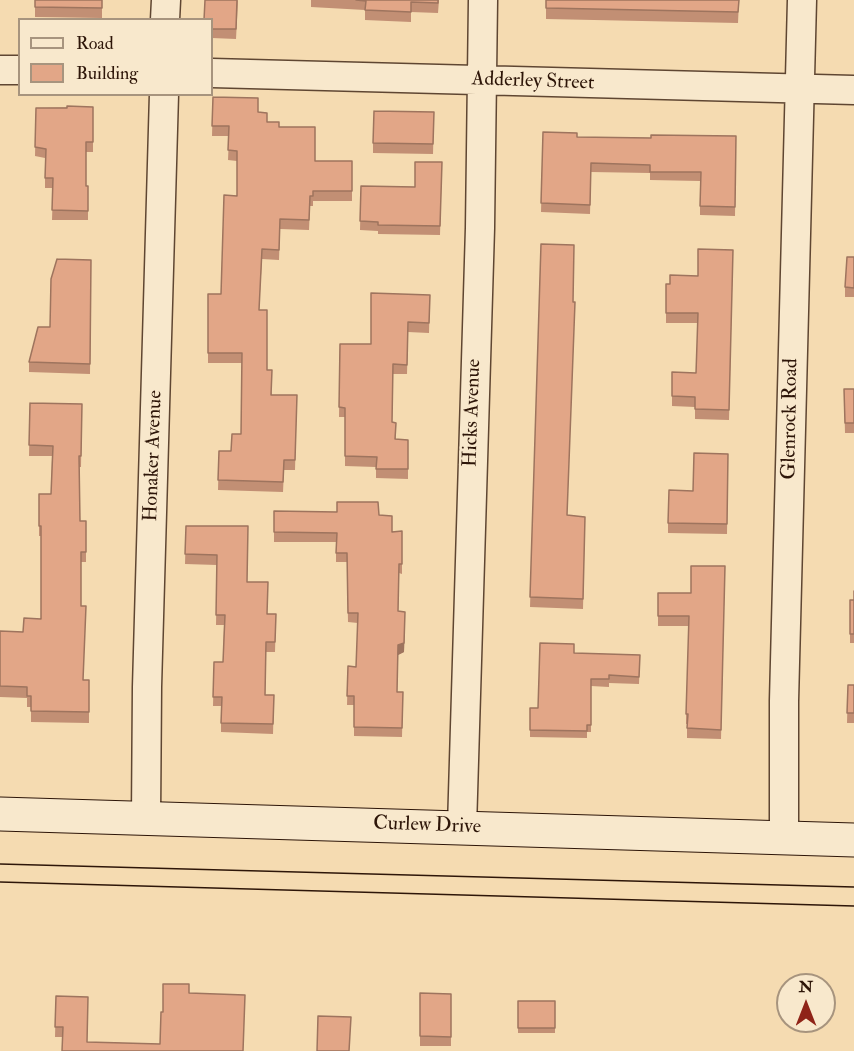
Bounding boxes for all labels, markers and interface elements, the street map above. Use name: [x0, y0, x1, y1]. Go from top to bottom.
legend: [18, 18, 213, 96]
text: Road: [76, 32, 114, 55]
text: Building: [76, 62, 138, 85]
street label: Adderley Street: [471, 68, 595, 96]
street label: Glenrock Road: [778, 358, 804, 480]
street label: Hicks Avenue: [459, 359, 487, 467]
street label: Honaker Avenue: [140, 390, 168, 522]
street label: Curlew Drive: [373, 812, 481, 840]
north arrow: [776, 973, 836, 1033]
text: N: [799, 977, 813, 997]

